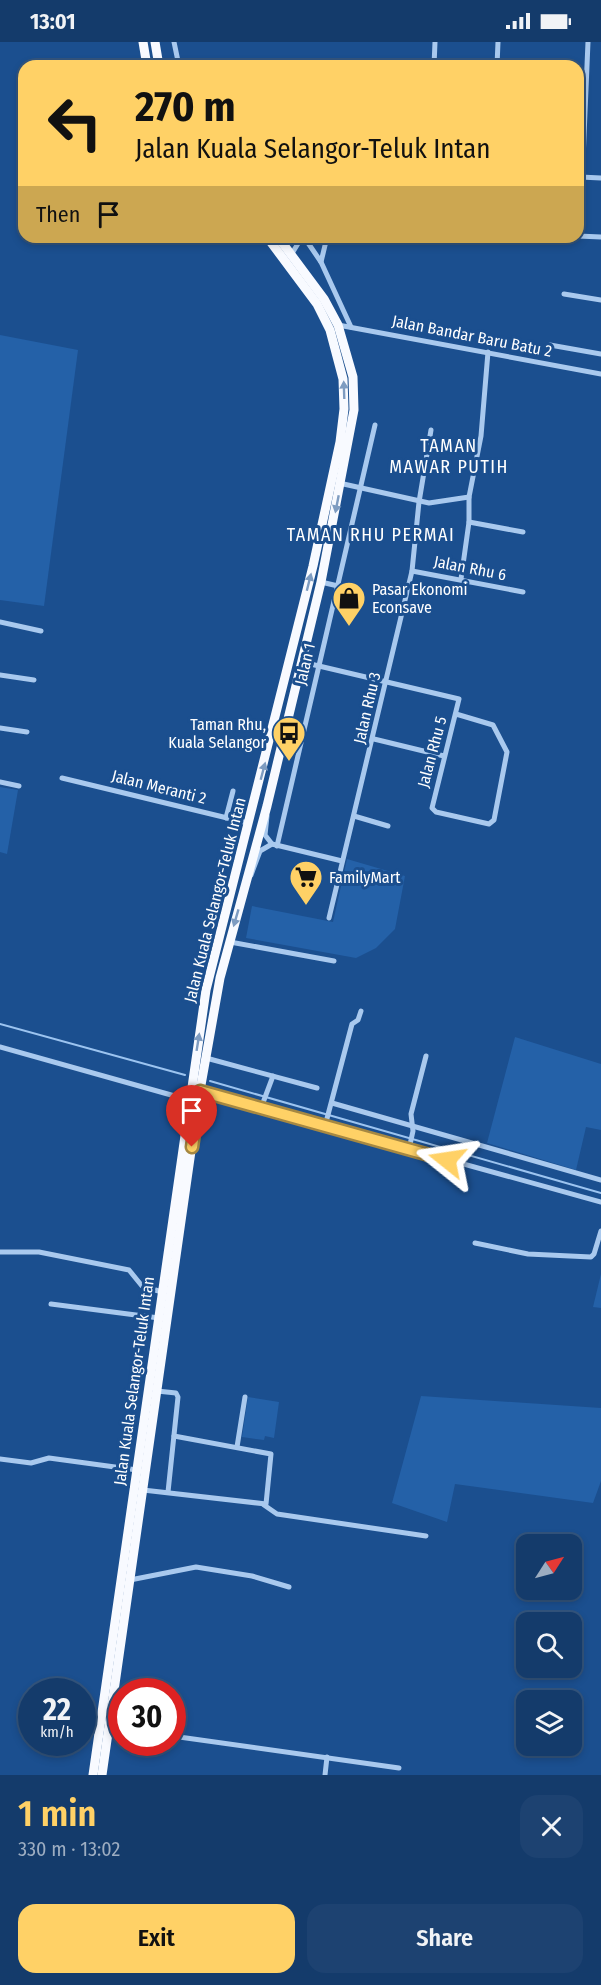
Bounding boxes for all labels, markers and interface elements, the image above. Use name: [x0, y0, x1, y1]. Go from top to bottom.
text: 13:01: [30, 8, 76, 35]
text: 270 m: [135, 82, 235, 132]
icon: left: [36, 84, 114, 162]
text: Jalan Kuala Selangor-Teluk Intan: [135, 133, 491, 165]
icon: arrive: [92, 198, 125, 231]
text: Then: [36, 201, 80, 228]
street label: Jalan Bandar Baru Batu 2: [391, 311, 553, 361]
one-way arrow: [339, 381, 348, 400]
district label: TAMAN MAWAR PUTIH: [389, 435, 509, 478]
one-way arrow: [332, 494, 341, 513]
district label: TAMAN RHU PERMAI: [287, 524, 455, 546]
street label: Jalan Rhu 6: [432, 552, 508, 584]
one-way arrow: [305, 573, 315, 591]
shop icon: Pasar Ekonomi Econsave: [331, 580, 367, 627]
place label: Pasar Ekonomi Econsave: [372, 580, 468, 617]
street label: Jalan 1: [291, 641, 319, 687]
street label: Jalan Rhu 3: [350, 670, 384, 746]
street label: Jalan Rhu 5: [413, 714, 451, 790]
place label: Taman Rhu, Kuala Selangor: [168, 715, 266, 752]
bus stop icon: Taman Rhu, Kuala Selangor: [271, 715, 307, 762]
one-way arrow: [258, 762, 268, 780]
street label: Jalan Meranti 2: [110, 766, 208, 808]
street label: Jalan Kuala Selangor-Teluk Intan: [180, 795, 250, 1005]
supermarket icon: FamilyMart: [288, 859, 324, 906]
place label: FamilyMart: [329, 868, 401, 887]
one-way arrow: [231, 909, 240, 927]
one-way arrow: [194, 1033, 203, 1052]
pin: [166, 1085, 217, 1147]
icon: arrive: [175, 1094, 208, 1127]
position arrow: [415, 1128, 479, 1192]
street label: Jalan Kuala Selangor-Teluk Intan: [110, 1275, 158, 1487]
north arrow: [516, 1534, 582, 1600]
map controls: [516, 1534, 582, 1756]
button: search: [516, 1612, 582, 1678]
speed limit sign: 30: [108, 1678, 186, 1756]
button: layers: [516, 1690, 582, 1756]
text: 22: [43, 1692, 71, 1728]
text: km/h: [40, 1723, 74, 1741]
text: 1 min: [18, 1792, 96, 1836]
button: close: [520, 1795, 583, 1858]
text: 330 m · 13:02: [18, 1837, 120, 1861]
button: Exit: [18, 1904, 295, 1973]
button: Share: [307, 1904, 583, 1973]

